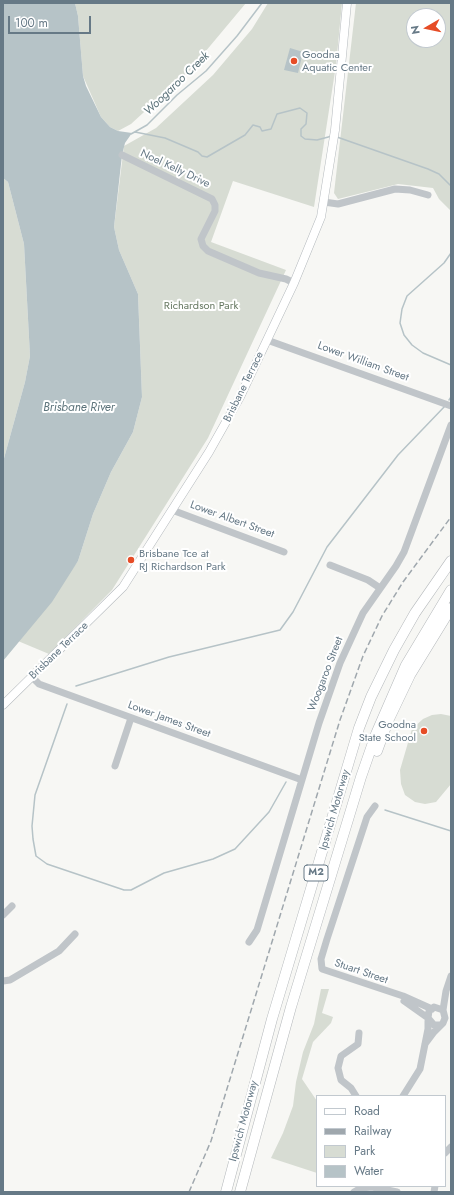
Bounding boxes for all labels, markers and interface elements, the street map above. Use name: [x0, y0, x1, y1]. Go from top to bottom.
scale bar: [10, 8, 93, 34]
north arrow: [406, 8, 446, 48]
text: 100 m: [15, 14, 48, 32]
text: N: [407, 24, 424, 35]
place label: Goodna Aquatic Center: [302, 48, 372, 74]
water label: Woogaroo Creek: [141, 49, 213, 119]
marker: Goodna Aquatic Center: [289, 56, 299, 66]
street label: Noel Kelly Drive: [138, 147, 212, 191]
park label: Richardson Park: [164, 299, 238, 313]
street label: Lower William Street: [316, 339, 410, 385]
street label: Brisbane Terrace: [221, 350, 267, 424]
water label: Brisbane River: [43, 401, 115, 415]
street label: Lower Albert Street: [188, 499, 276, 541]
place label: Brisbane Tce at RJ Richardson Park: [139, 547, 226, 573]
marker: Brisbane Tce at RJ Richardson Park: [126, 555, 136, 565]
street label: Brisbane Terrace: [27, 620, 91, 682]
street label: Woogaroo Street: [306, 635, 346, 713]
street label: Lower James Street: [126, 699, 212, 741]
place label: Goodna State School: [359, 718, 416, 744]
marker: Goodna State School: [419, 726, 429, 736]
street label: Ipswich Motorway: [317, 768, 353, 852]
road number: M2: [304, 865, 328, 881]
street label: Stuart Street: [333, 957, 389, 987]
street label: Ipswich Motorway: [227, 1079, 261, 1163]
legend: [316, 1095, 446, 1187]
text: Road: [354, 1102, 380, 1120]
text: Railway: [354, 1122, 392, 1140]
text: Park: [354, 1142, 375, 1160]
text: Water: [354, 1162, 384, 1180]

